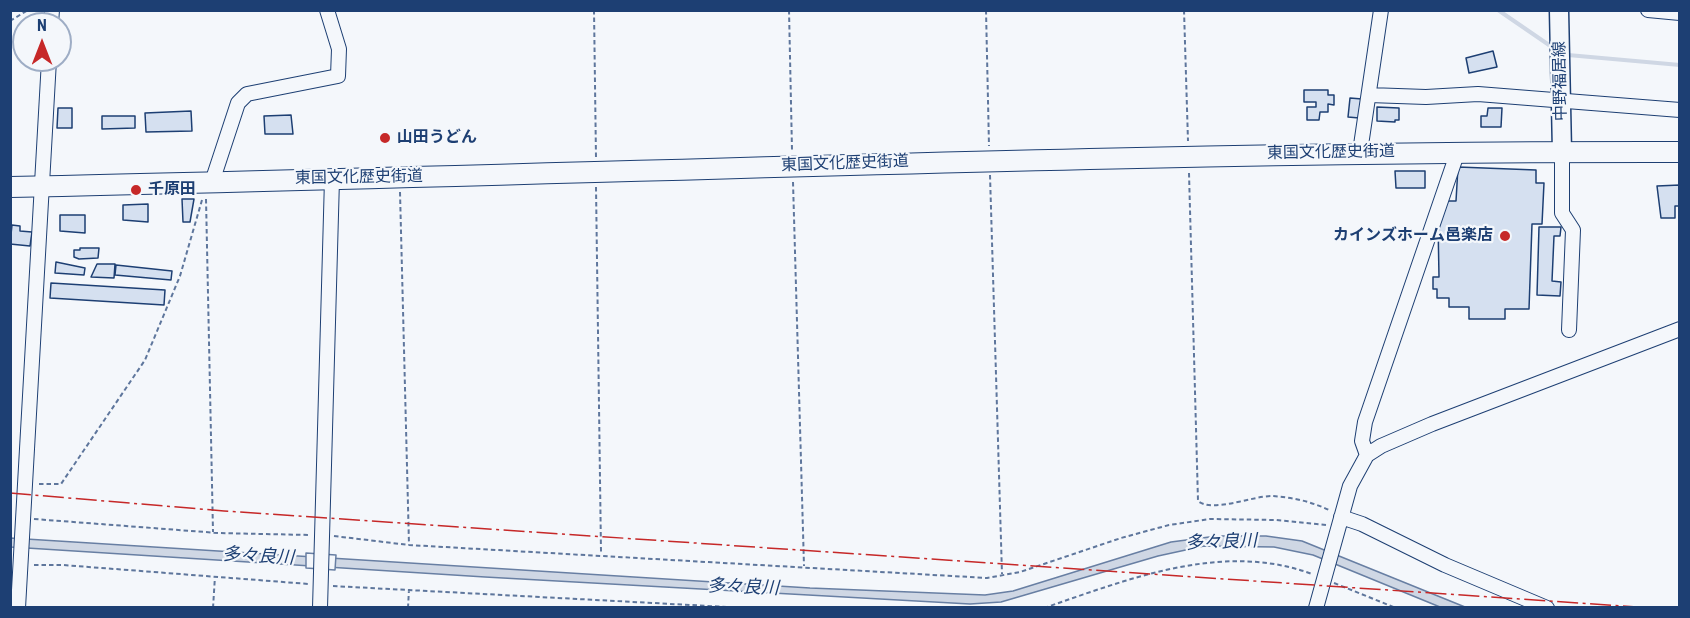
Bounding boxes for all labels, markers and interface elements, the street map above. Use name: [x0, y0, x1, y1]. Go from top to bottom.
north arrow: [12, 12, 72, 72]
text: N: [37, 16, 47, 35]
street label: 中野福居線: [1551, 41, 1571, 121]
place label: 山田うどん: [397, 128, 477, 148]
marker: 山田うどん: [378, 131, 392, 145]
street label: 東国文化歴史街道: [1267, 142, 1395, 164]
street label: 東国文化歴史街道: [781, 152, 909, 176]
street label: 東国文化歴史街道: [295, 167, 423, 189]
place label: 千原田: [148, 180, 196, 200]
marker: 千原田: [129, 183, 143, 197]
place label: カインズホーム邑楽店: [1333, 226, 1493, 246]
marker: カインズホーム邑楽店: [1498, 229, 1512, 243]
water label: 多々良川: [1185, 531, 1257, 555]
water label: 多々良川: [221, 544, 295, 570]
water label: 多々良川: [707, 576, 779, 600]

